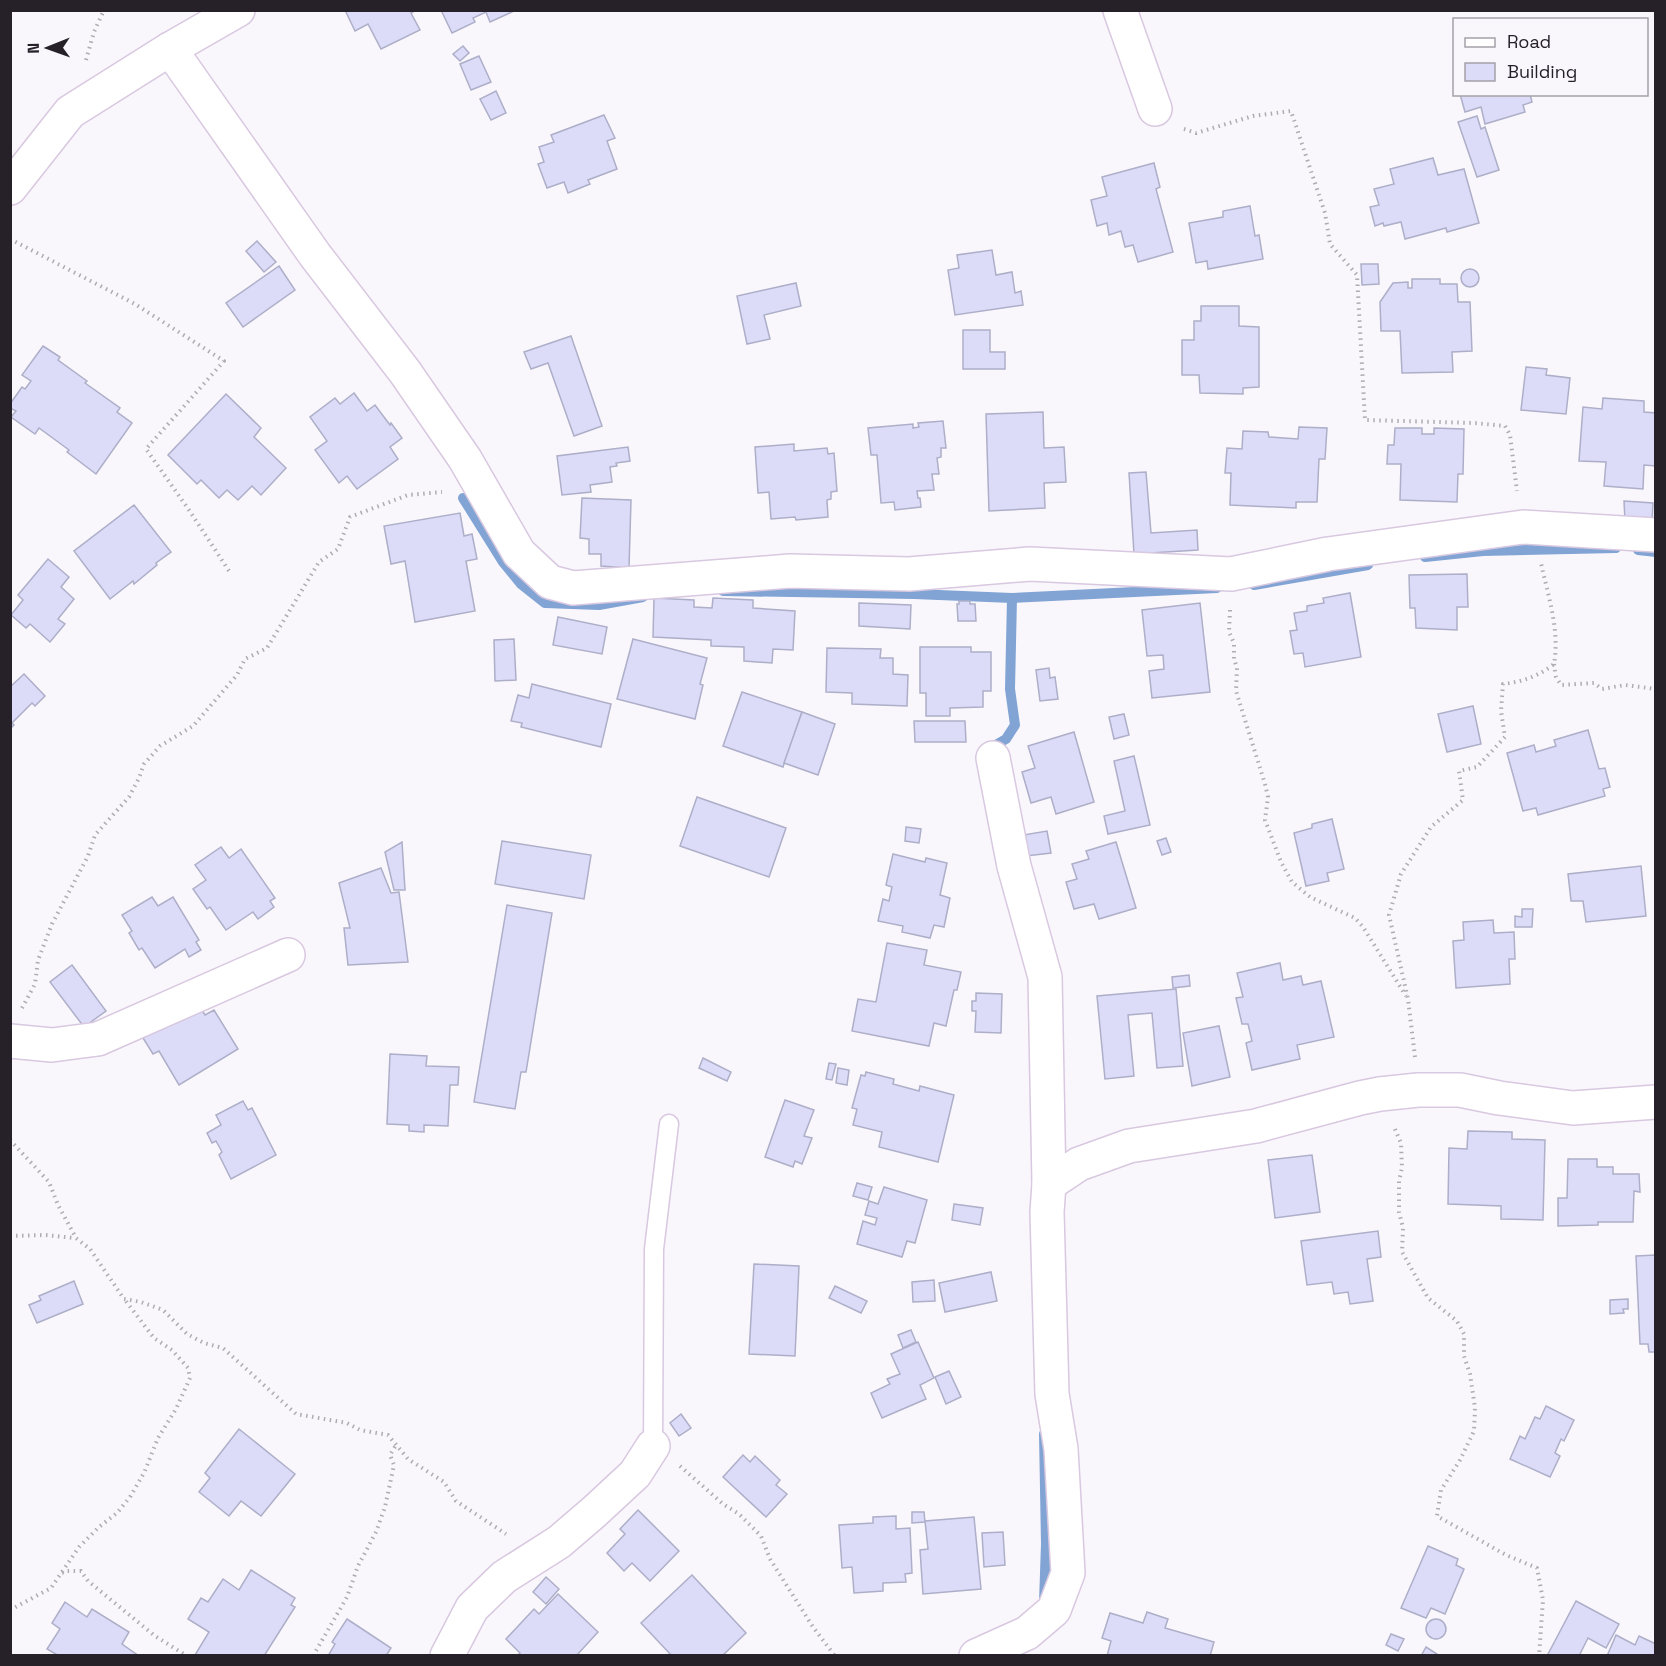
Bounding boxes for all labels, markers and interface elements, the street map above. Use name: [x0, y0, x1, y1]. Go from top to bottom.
north arrow: [18, 18, 78, 78]
legend: [1453, 18, 1648, 96]
text: Road: [1507, 30, 1551, 53]
text: N: [23, 43, 44, 54]
text: Building: [1507, 60, 1577, 83]

